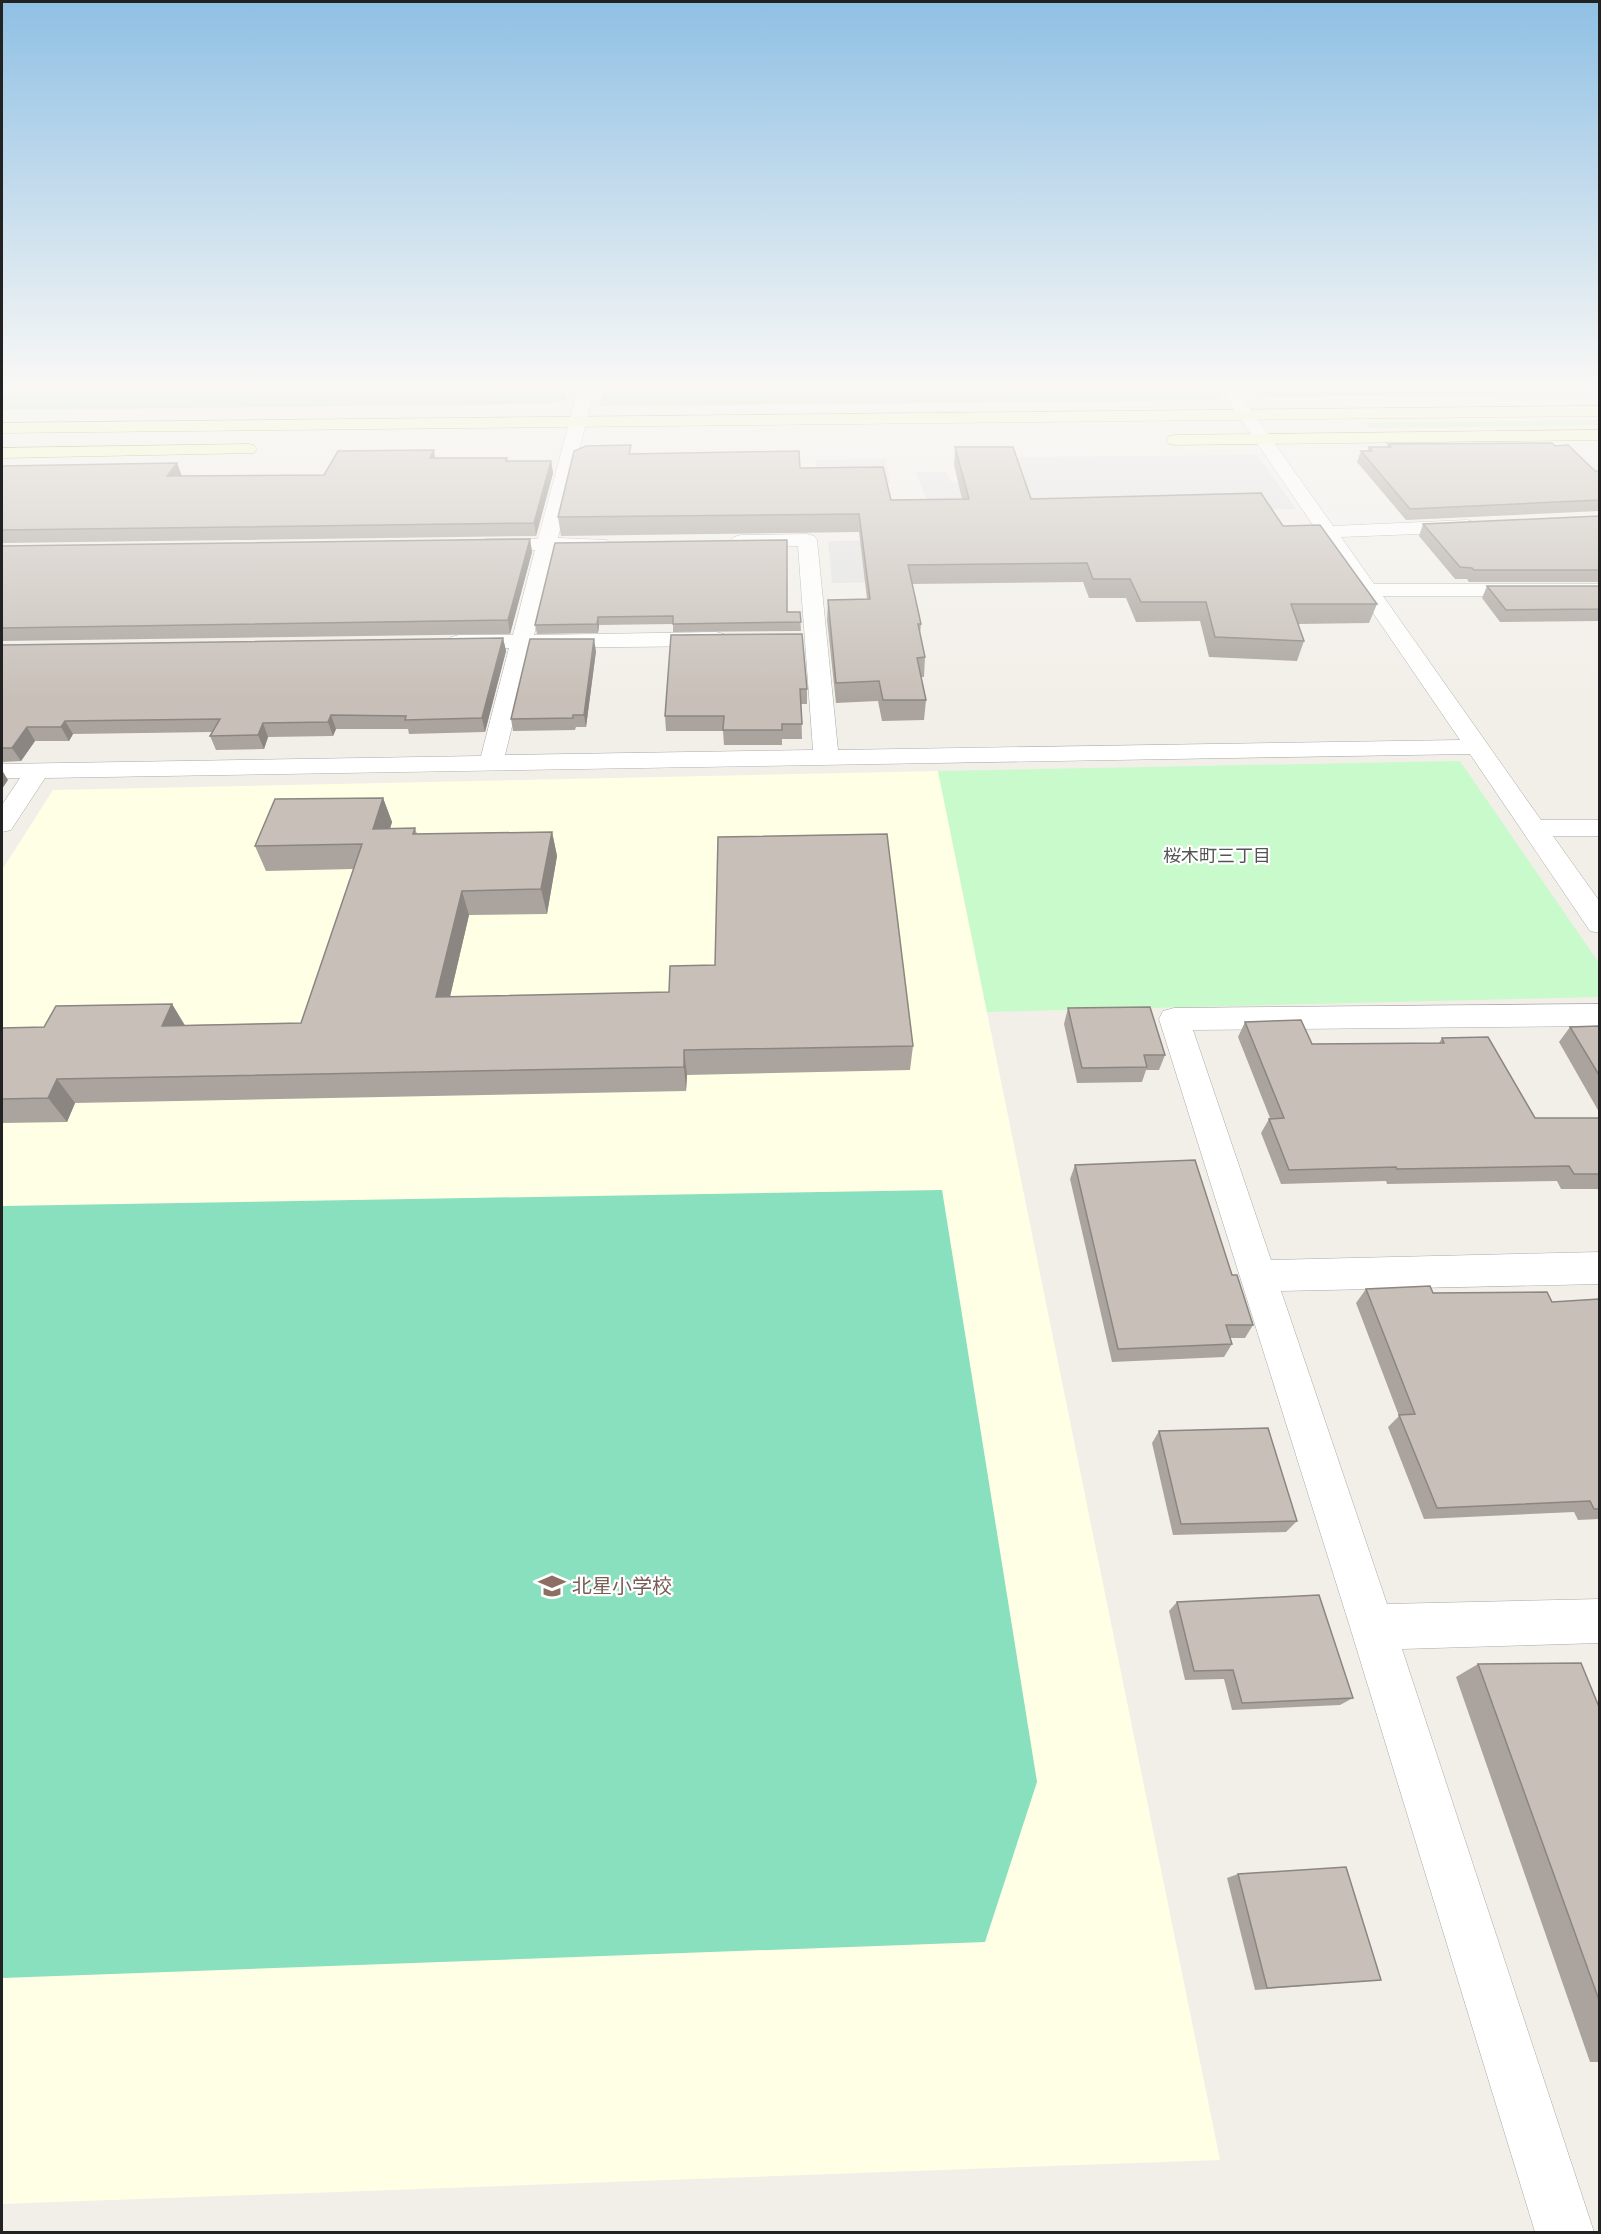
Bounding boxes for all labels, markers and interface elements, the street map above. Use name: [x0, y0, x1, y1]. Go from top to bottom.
district label: 桜木町三丁目: [1163, 845, 1271, 866]
school or university icon: 北星小学校: [537, 1571, 567, 1601]
place label: 北星小学校: [572, 1574, 672, 1598]

